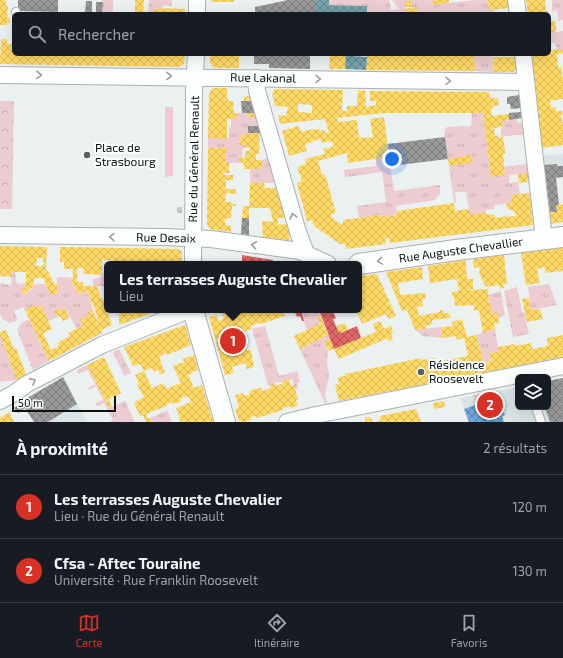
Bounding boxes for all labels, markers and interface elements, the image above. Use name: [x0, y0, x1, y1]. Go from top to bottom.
search box: [12, 12, 551, 56]
icon: search: [26, 23, 48, 45]
text: Rechercher: [58, 25, 135, 43]
street label: Rue Lakanal: [230, 69, 297, 85]
one-way arrow: [36, 71, 42, 79]
one-way arrow: [166, 72, 172, 81]
one-way arrow: [315, 74, 321, 83]
one-way arrow: [445, 77, 451, 85]
street label: Rue du Général Renault: [185, 95, 201, 222]
place label: Place de Strasbourg: [95, 140, 156, 168]
your location: [382, 149, 402, 169]
marker: Place de Strasbourg: [82, 150, 92, 160]
one-way arrow: [289, 213, 298, 220]
street label: Rue Desaix: [136, 229, 197, 245]
one-way arrow: [109, 233, 115, 241]
street label: Rue Auguste Chevallier: [398, 233, 524, 265]
one-way arrow: [251, 241, 257, 250]
one-way arrow: [377, 256, 383, 265]
popup: [104, 261, 362, 313]
text: Les terrasses Auguste Chevalier: [119, 270, 347, 288]
text: Lieu: [119, 288, 143, 304]
pin: 1: [220, 326, 246, 356]
place label: Résidence Roosevelt: [429, 357, 484, 385]
marker: Résidence Roosevelt: [416, 367, 426, 377]
map controls: [515, 374, 551, 410]
button: layers: [515, 374, 551, 410]
one-way arrow: [29, 378, 36, 386]
pin: 2: [477, 390, 503, 420]
scale bar: [12, 394, 116, 413]
text: 50 m: [18, 396, 43, 409]
text: À proximité: [16, 438, 108, 458]
text: 2 résultats: [483, 440, 547, 456]
text: Les terrasses Auguste Chevalier: [54, 490, 282, 508]
text: 1: [26, 499, 32, 515]
text: 120 m: [512, 499, 547, 515]
text: Lieu · Rue du Général Renault: [54, 508, 224, 524]
text: Cfsa - Aftec Touraine: [54, 554, 200, 572]
text: 2: [25, 563, 33, 579]
text: 130 m: [512, 563, 547, 579]
text: Université · Rue Franklin Roosevelt: [54, 572, 258, 588]
tab: Carte: [76, 612, 103, 649]
tab: Itinéraire: [254, 612, 299, 649]
tab: Favoris: [451, 612, 487, 649]

